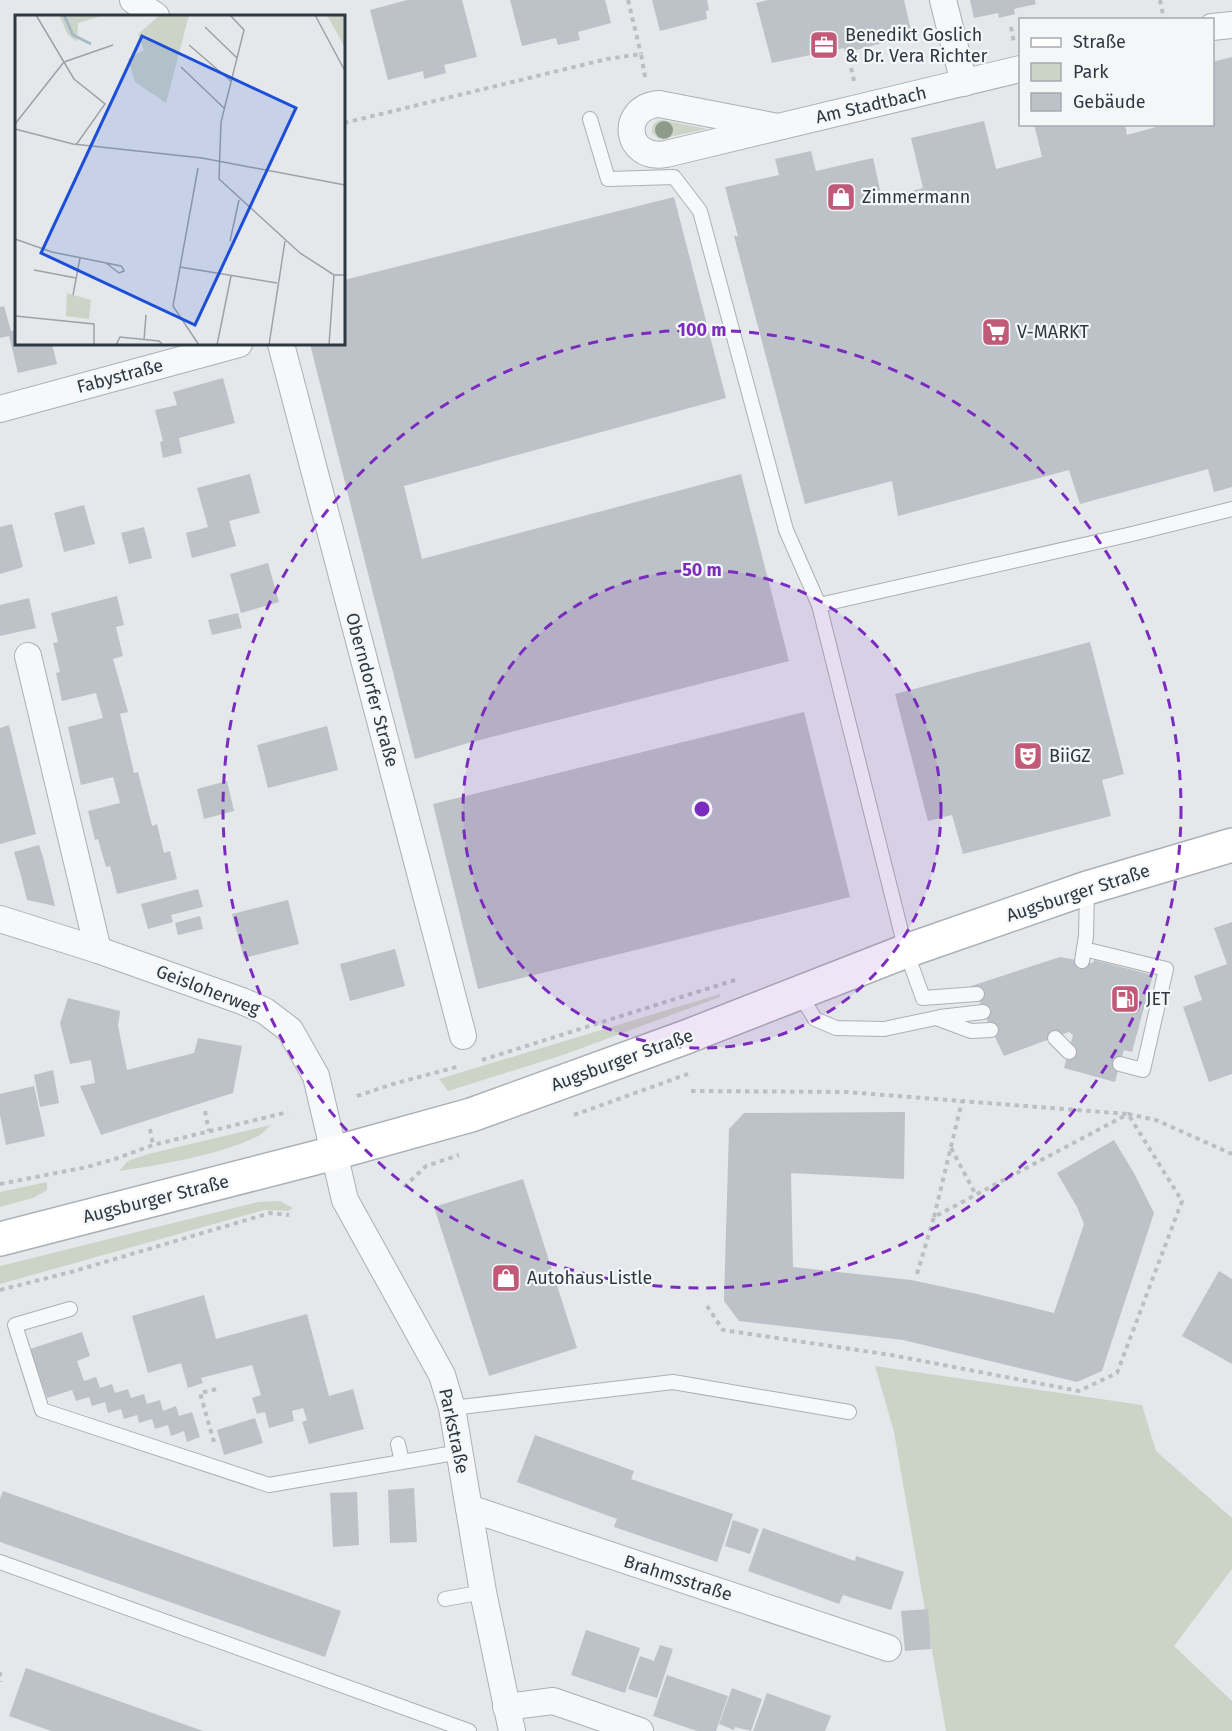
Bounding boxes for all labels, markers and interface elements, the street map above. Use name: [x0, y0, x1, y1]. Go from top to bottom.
inset map: [15, 15, 345, 345]
legend: [1019, 18, 1214, 126]
place label: Benedikt Goslich & Dr. Vera Richter: [845, 24, 987, 67]
office icon: Benedikt Goslich & Dr. Vera Richter: [808, 29, 840, 61]
text: Straße: [1073, 31, 1126, 53]
text: Park: [1073, 61, 1109, 83]
street label: Am Stadtbach: [813, 82, 929, 128]
text: Gebäude: [1073, 91, 1146, 113]
shop icon: Zimmermann: [825, 181, 857, 213]
place label: Zimmermann: [862, 186, 970, 208]
supermarket icon: V-MARKT: [980, 316, 1012, 348]
text: 100 m: [678, 319, 726, 341]
place label: V-MARKT: [1017, 321, 1090, 343]
street label: Fabystraße: [74, 354, 166, 398]
text: 50 m: [682, 559, 722, 581]
street label: Oberndorfer Straße: [341, 610, 403, 770]
theatre icon: BiiGZ: [1012, 740, 1044, 772]
place label: BiiGZ: [1049, 745, 1091, 767]
centre of rings: [692, 799, 712, 819]
street label: Augsburger Straße: [1003, 859, 1153, 927]
street label: Geisloherweg: [153, 960, 264, 1020]
fuel station icon: JET: [1109, 983, 1141, 1015]
place label: JET: [1146, 988, 1171, 1010]
street label: Augsburger Straße: [548, 1024, 696, 1096]
street label: Augsburger Straße: [81, 1170, 231, 1228]
shop icon: Autohaus Listle: [490, 1262, 522, 1294]
place label: Autohaus Listle: [527, 1267, 652, 1289]
street label: Parkstraße: [434, 1386, 474, 1476]
street label: Brahmsstraße: [621, 1550, 735, 1606]

